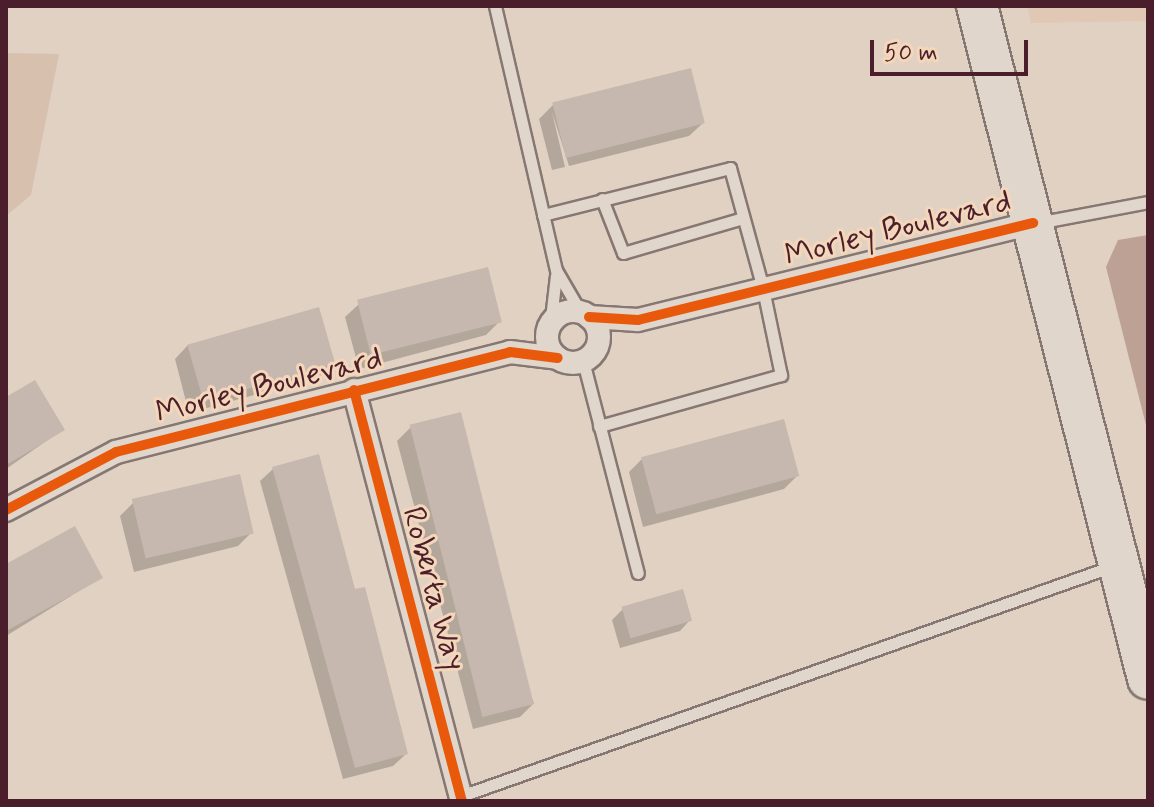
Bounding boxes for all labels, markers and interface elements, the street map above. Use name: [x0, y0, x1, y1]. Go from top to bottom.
scale bar: [874, 24, 1032, 74]
text: 50 m: [884, 38, 938, 69]
street label: Morley Boulevard: [783, 183, 1013, 275]
street label: Morley Boulevard: [154, 340, 384, 432]
street label: Roberta Way: [392, 500, 474, 678]

